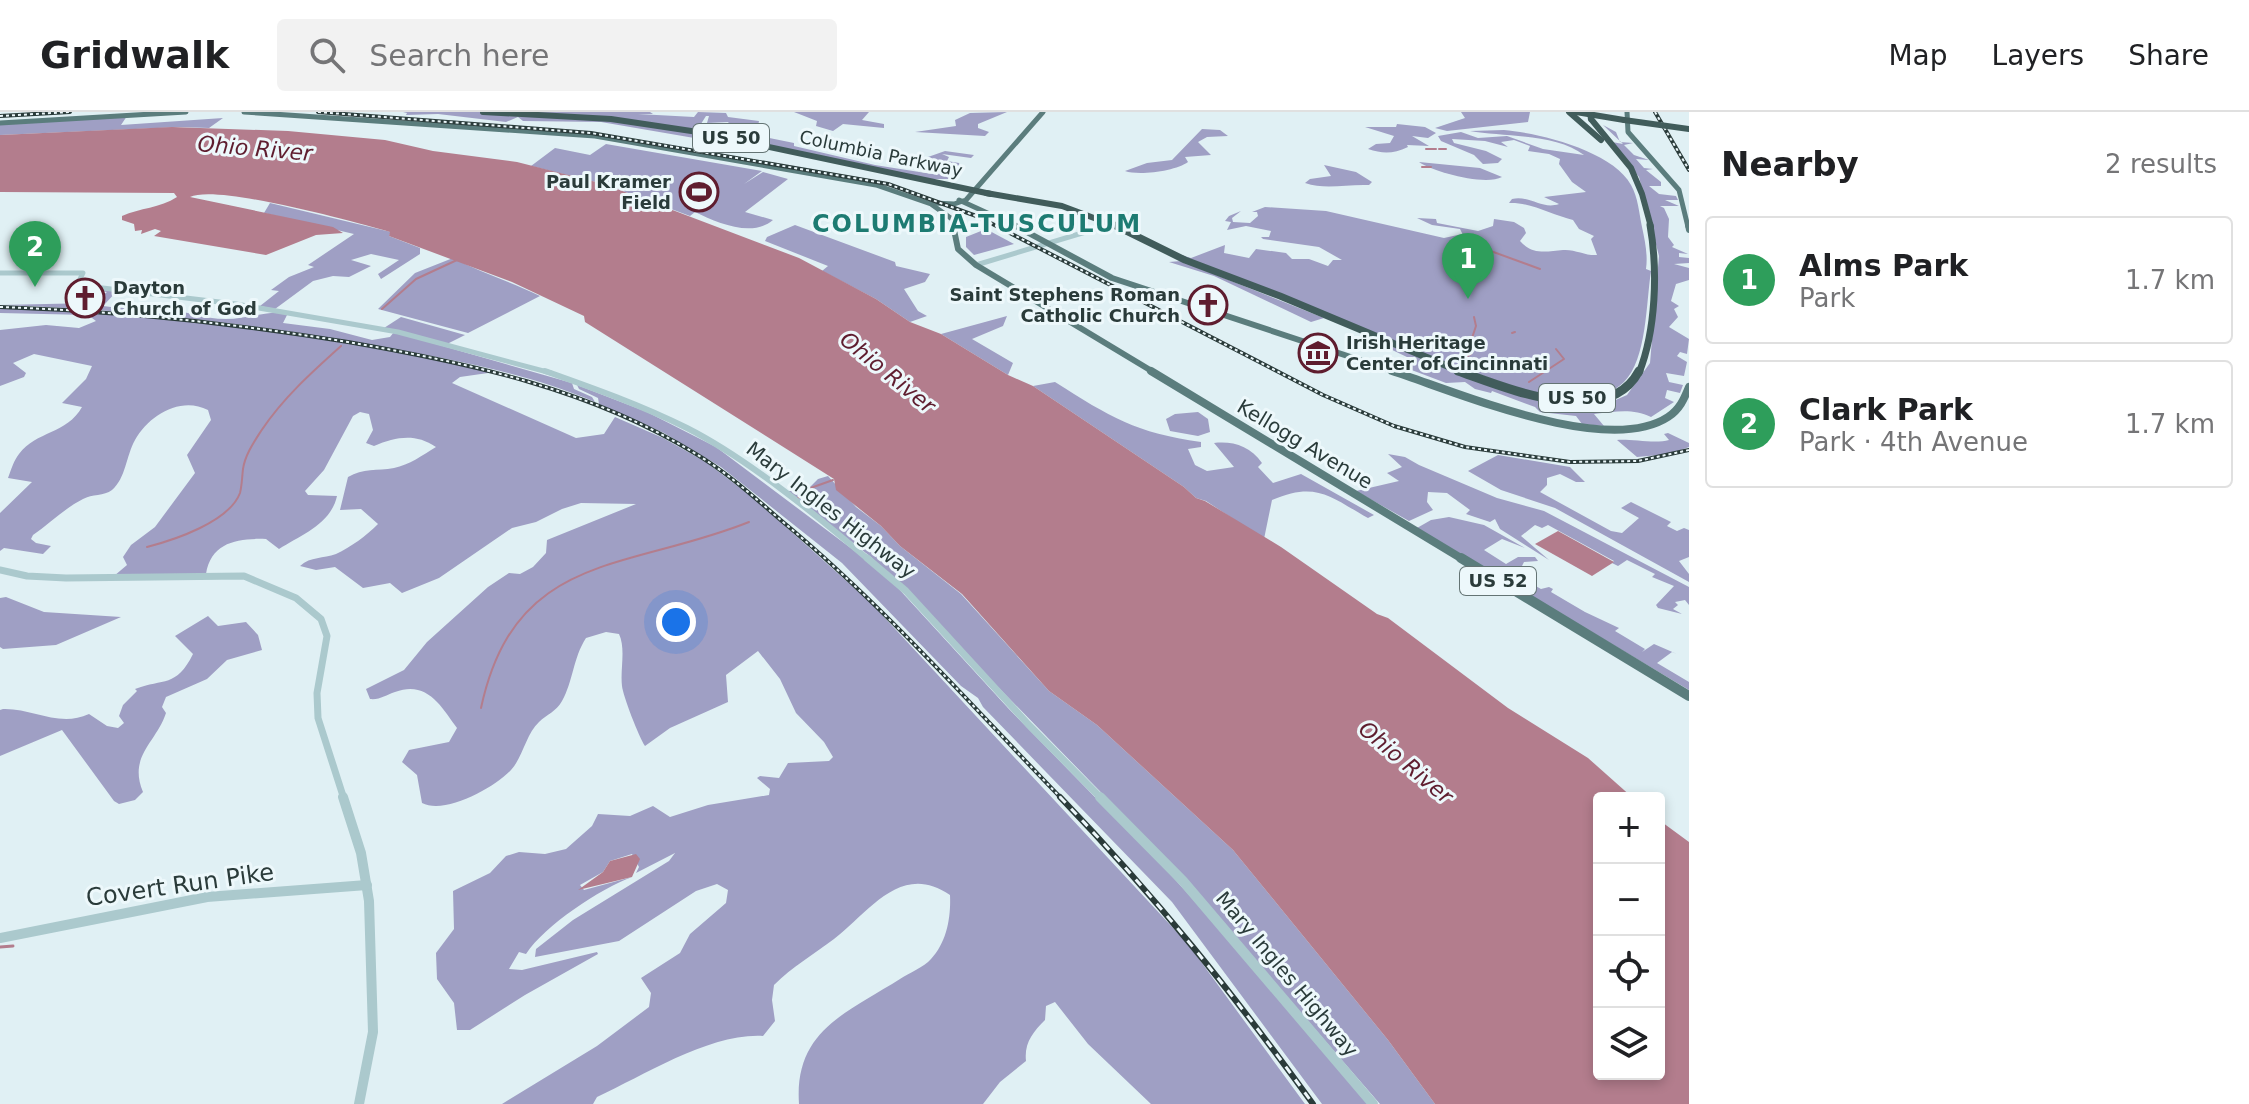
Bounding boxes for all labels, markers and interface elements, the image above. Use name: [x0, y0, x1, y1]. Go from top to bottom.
search box: [277, 19, 837, 91]
text: Gridwalk: [40, 33, 229, 77]
icon: search: [305, 33, 349, 77]
text: Search here: [369, 38, 549, 73]
text: Map: [1888, 39, 1948, 72]
text: Layers: [1992, 39, 2084, 72]
text: Share: [2128, 39, 2209, 72]
road number: US 50: [693, 124, 769, 152]
street label: Columbia Parkway: [798, 126, 965, 181]
water label: Ohio River: [197, 131, 315, 166]
text: Nearby: [1721, 144, 1859, 184]
text: 2 results: [2105, 149, 2217, 179]
place label: Paul Kramer Field: [546, 171, 671, 213]
sports icon: Paul Kramer Field: [678, 171, 720, 213]
district label: COLUMBIA-TUSCULUM: [812, 210, 1142, 238]
pin: 2: [9, 221, 61, 287]
pin: 1: [1442, 233, 1494, 299]
text: Alms Park: [1799, 248, 1968, 283]
text: 1: [1740, 265, 1758, 295]
text: 1.7 km: [2125, 265, 2215, 295]
church icon: Dayton Church of God: [64, 277, 106, 319]
place label: Dayton Church of God: [113, 277, 257, 319]
text: Park: [1799, 283, 1855, 313]
place label: Saint Stephens Roman Catholic Church: [950, 284, 1180, 326]
church icon: Saint Stephens Roman Catholic Church: [1187, 284, 1229, 326]
water label: Ohio River: [835, 327, 942, 419]
museum icon: Irish Heritage Center of Cincinnati: [1297, 332, 1339, 374]
place label: Irish Heritage Center of Cincinnati: [1346, 332, 1548, 374]
road number: US 50: [1539, 384, 1615, 412]
text: Clark Park: [1799, 392, 1973, 427]
street label: Kellogg Avenue: [1233, 394, 1377, 494]
text: 2: [1740, 409, 1758, 439]
text: 1.7 km: [2125, 409, 2215, 439]
text: Park · 4th Avenue: [1799, 427, 2028, 457]
street label: Mary Ingles Highway: [742, 436, 921, 584]
road number: US 52: [1460, 567, 1536, 595]
your location: [656, 602, 696, 642]
water label: Ohio River: [1354, 716, 1459, 810]
map controls: [1593, 792, 1665, 1080]
button: +: [1593, 792, 1665, 864]
street label: Covert Run Pike: [84, 858, 276, 912]
button: −: [1593, 864, 1665, 936]
street label: Mary Ingles Highway: [1211, 887, 1363, 1062]
button: locate: [1593, 936, 1665, 1008]
button: layers: [1593, 1008, 1665, 1080]

